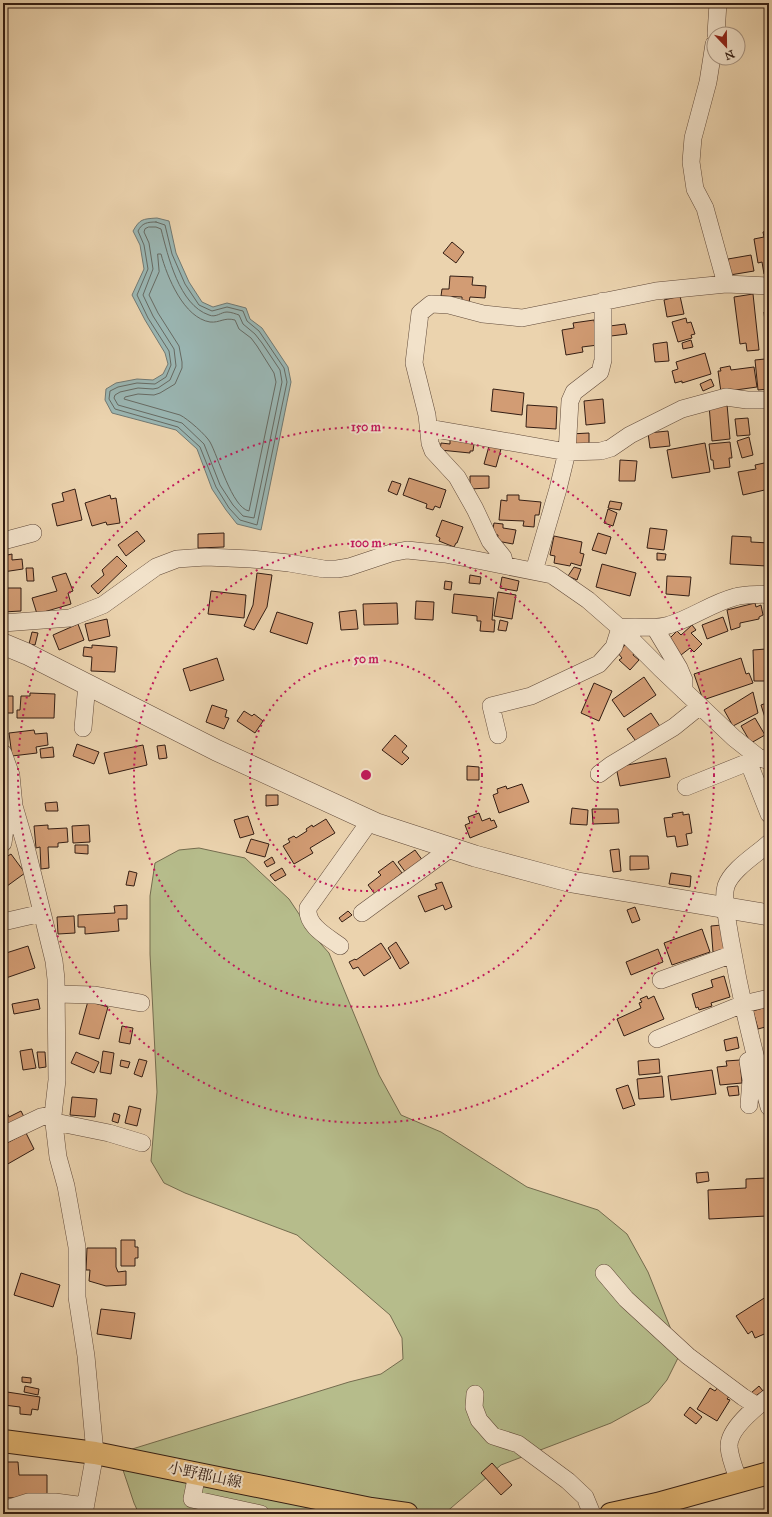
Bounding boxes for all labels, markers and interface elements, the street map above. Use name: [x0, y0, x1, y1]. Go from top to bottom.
north arrow: [706, 26, 746, 66]
text: N: [722, 47, 736, 63]
text: 150 m: [351, 420, 382, 434]
text: 100 m: [350, 536, 383, 550]
text: 50 m: [353, 652, 380, 666]
centre of rings: [359, 768, 373, 782]
street label: 小野郡山線: [166, 1458, 244, 1492]

